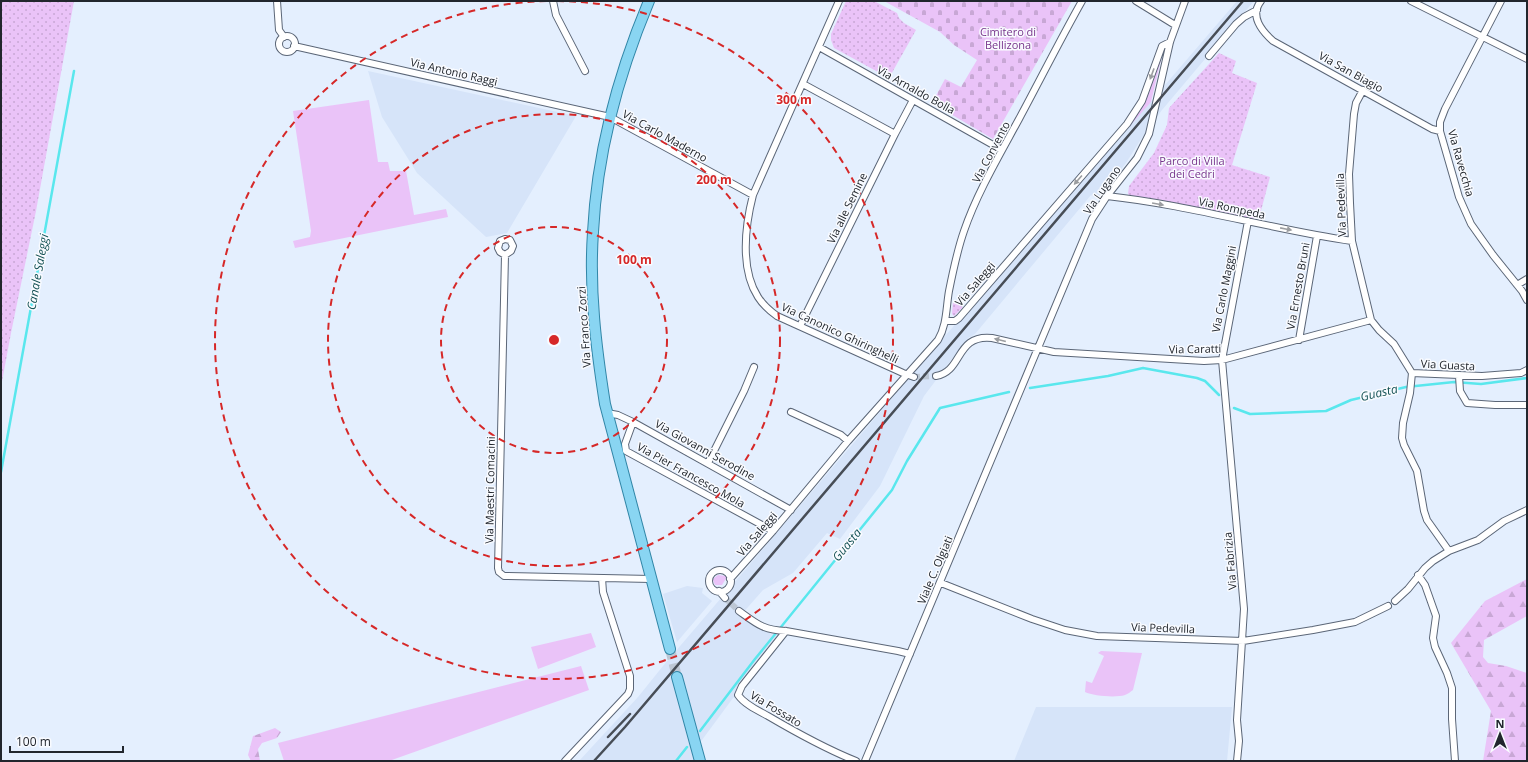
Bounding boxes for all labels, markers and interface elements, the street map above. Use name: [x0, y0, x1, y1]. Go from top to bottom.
park label: Cimitero di Bellizona: [980, 24, 1036, 52]
street label: Via San Biagio: [1316, 48, 1386, 96]
street label: Via Antonio Raggi: [409, 54, 499, 89]
street label: Via Arnaldo Bolla: [875, 62, 958, 117]
one-way arrow: [1148, 69, 1154, 81]
text: 300 m: [776, 91, 812, 108]
street label: Via Carlo Maderno: [620, 106, 711, 165]
street label: Via Convento: [968, 118, 1013, 185]
street label: Via Ravecchia: [1445, 128, 1478, 198]
park label: Parco di Villa dei Cedri: [1159, 153, 1225, 181]
street label: Via Lugano: [1079, 162, 1124, 217]
street label: Via alle Semine: [823, 170, 870, 246]
text: 200 m: [696, 171, 732, 188]
street label: Via Pedevilla: [1332, 173, 1349, 237]
one-way arrow: [1074, 175, 1083, 185]
street label: Via Rompeda: [1197, 193, 1267, 222]
one-way arrow: [1152, 201, 1164, 207]
one-way arrow: [1280, 227, 1292, 233]
water label: Canale Saleggi: [22, 232, 53, 311]
street label: Via Ernesto Bruni: [1282, 241, 1313, 331]
street label: Via Carlo Maggini: [1208, 244, 1239, 334]
text: 100 m: [616, 251, 652, 268]
street label: Via Saleggi: [951, 258, 998, 309]
street label: Via Franco Zorzi: [573, 286, 594, 368]
street label: Via Canonico Ghiringhelli: [779, 299, 901, 366]
centre of rings: [547, 333, 561, 347]
one-way arrow: [994, 337, 1006, 343]
street label: Via Caratti: [1169, 341, 1221, 356]
street label: Via Guasta: [1420, 356, 1476, 373]
water label: Guasta: [1359, 380, 1399, 405]
street label: Via Giovanni Serodine: [653, 416, 758, 483]
street label: Via Maestri Comacini: [481, 436, 498, 544]
street label: Via Pier Francesco Mola: [635, 439, 748, 510]
street label: Via Saleggi: [733, 508, 780, 559]
water label: Guasta: [828, 524, 865, 565]
street label: Via Fabrizia: [1219, 531, 1240, 591]
street label: Viale C. Olgiati: [913, 533, 956, 606]
street label: Via Pedevilla: [1131, 619, 1195, 636]
street label: Via Fossato: [748, 687, 805, 730]
north arrow: [1480, 714, 1520, 754]
text: N: [1496, 716, 1504, 731]
scale bar: [10, 728, 123, 754]
text: 100 m: [16, 733, 51, 750]

